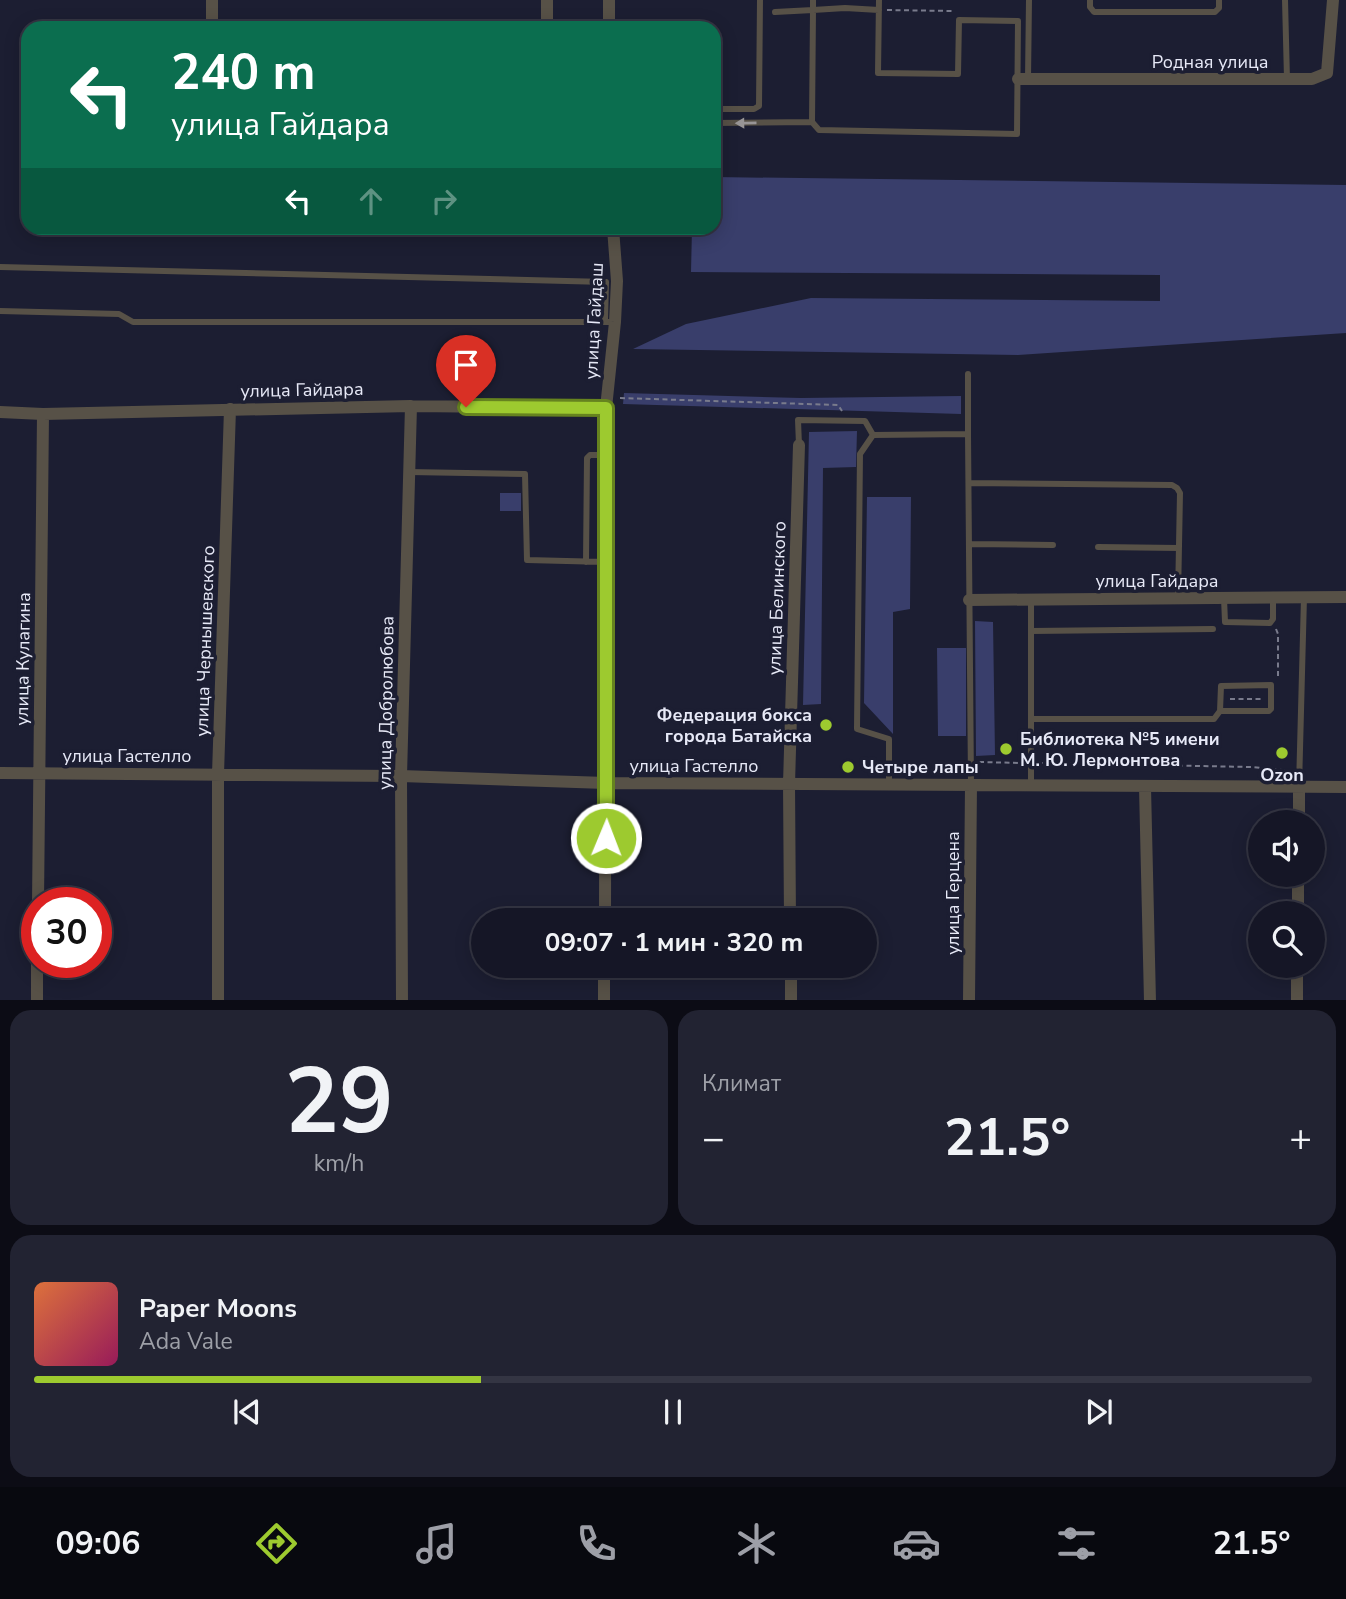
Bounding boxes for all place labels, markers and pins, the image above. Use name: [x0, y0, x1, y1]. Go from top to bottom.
pin: [436, 335, 496, 407]
place label: Федерация бокса города Батайска: [657, 703, 812, 748]
marker: Федерация бокса города Батайска: [818, 717, 834, 733]
place label: Библиотека №5 имени М. Ю. Лермонтова: [1020, 727, 1220, 772]
marker: Библиотека №5 имени М. Ю. Лермонтова: [998, 741, 1014, 757]
marker: Ozon: [1274, 745, 1290, 761]
place label: Четыре лапы: [862, 755, 979, 779]
marker: Четыре лапы: [840, 759, 856, 775]
place label: Ozon: [1260, 763, 1304, 787]

